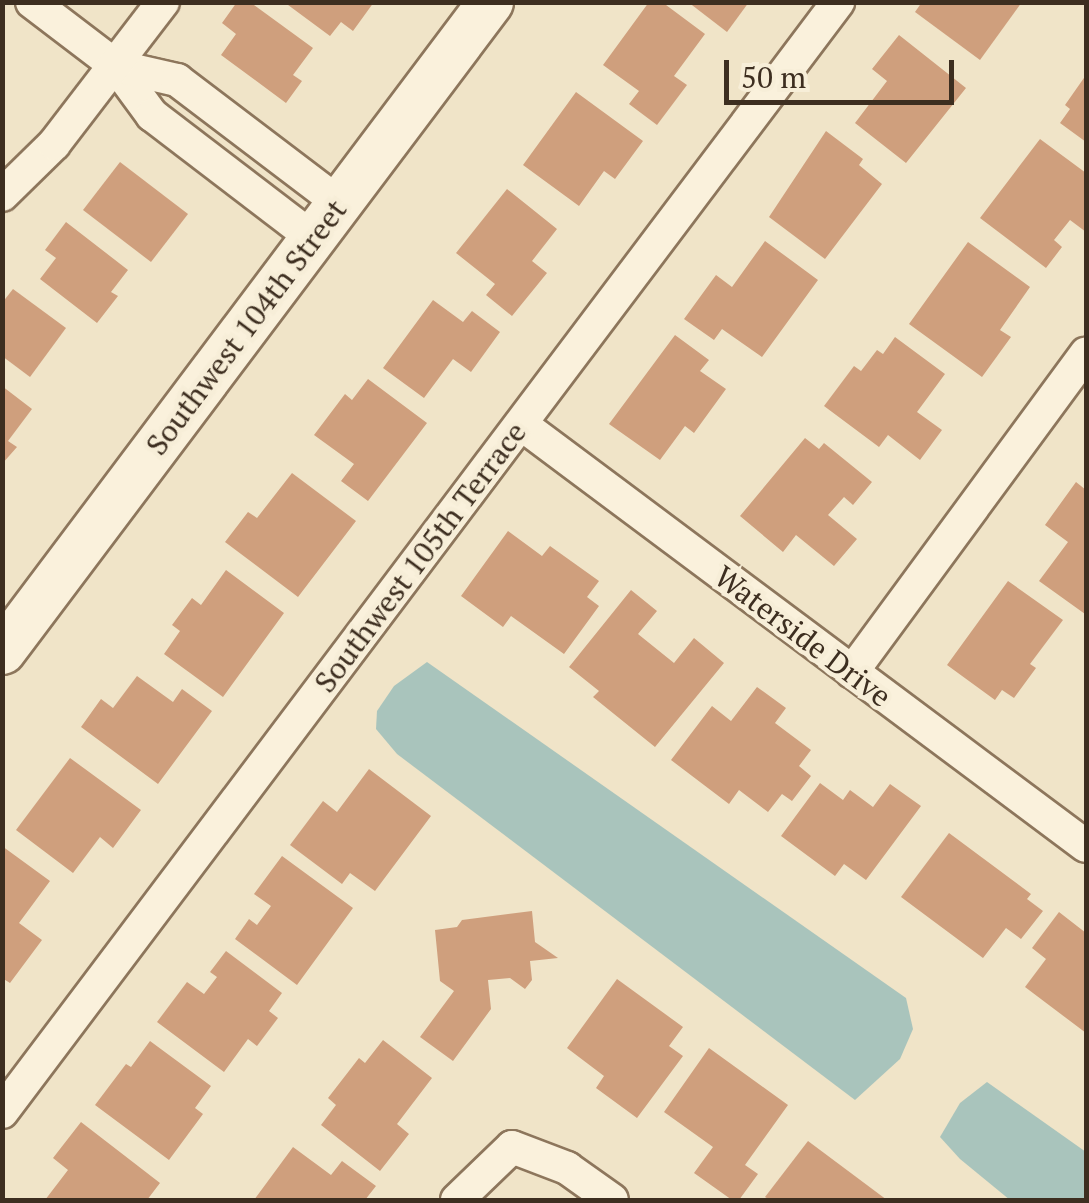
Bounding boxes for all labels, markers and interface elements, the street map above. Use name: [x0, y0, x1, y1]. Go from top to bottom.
scale bar: [729, 40, 959, 102]
text: 50 m: [741, 57, 806, 97]
street label: Southwest 104th Street: [138, 192, 354, 462]
street label: Southwest 105th Terrace: [307, 415, 533, 699]
street label: Waterside Drive: [708, 558, 898, 714]

